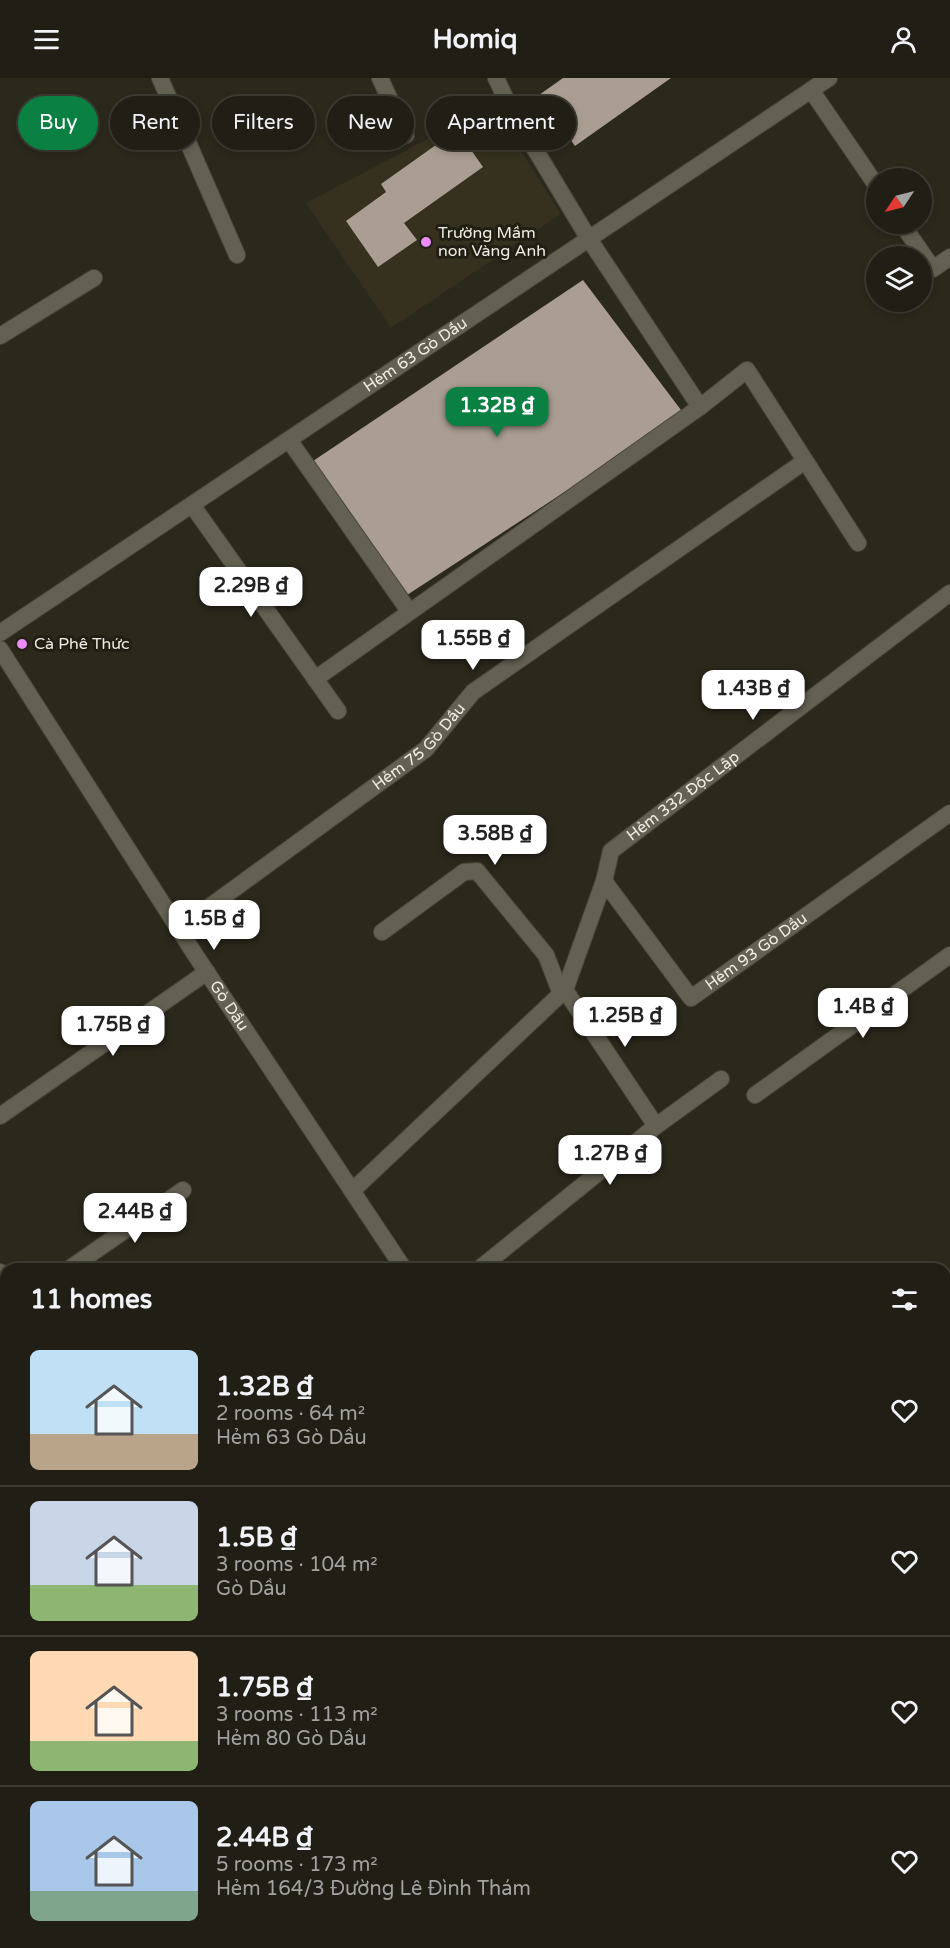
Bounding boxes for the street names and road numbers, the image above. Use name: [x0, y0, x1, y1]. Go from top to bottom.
street label: Hẻm 63 Gò Dầu: [360, 313, 471, 397]
street label: Hẻm 75 Gò Dầu: [368, 699, 470, 795]
street label: Hẻm 332 Độc Lập: [623, 747, 744, 846]
street label: Hẻm 93 Gò Dầu: [701, 908, 811, 995]
street label: Gò Dầu: [205, 977, 253, 1035]

